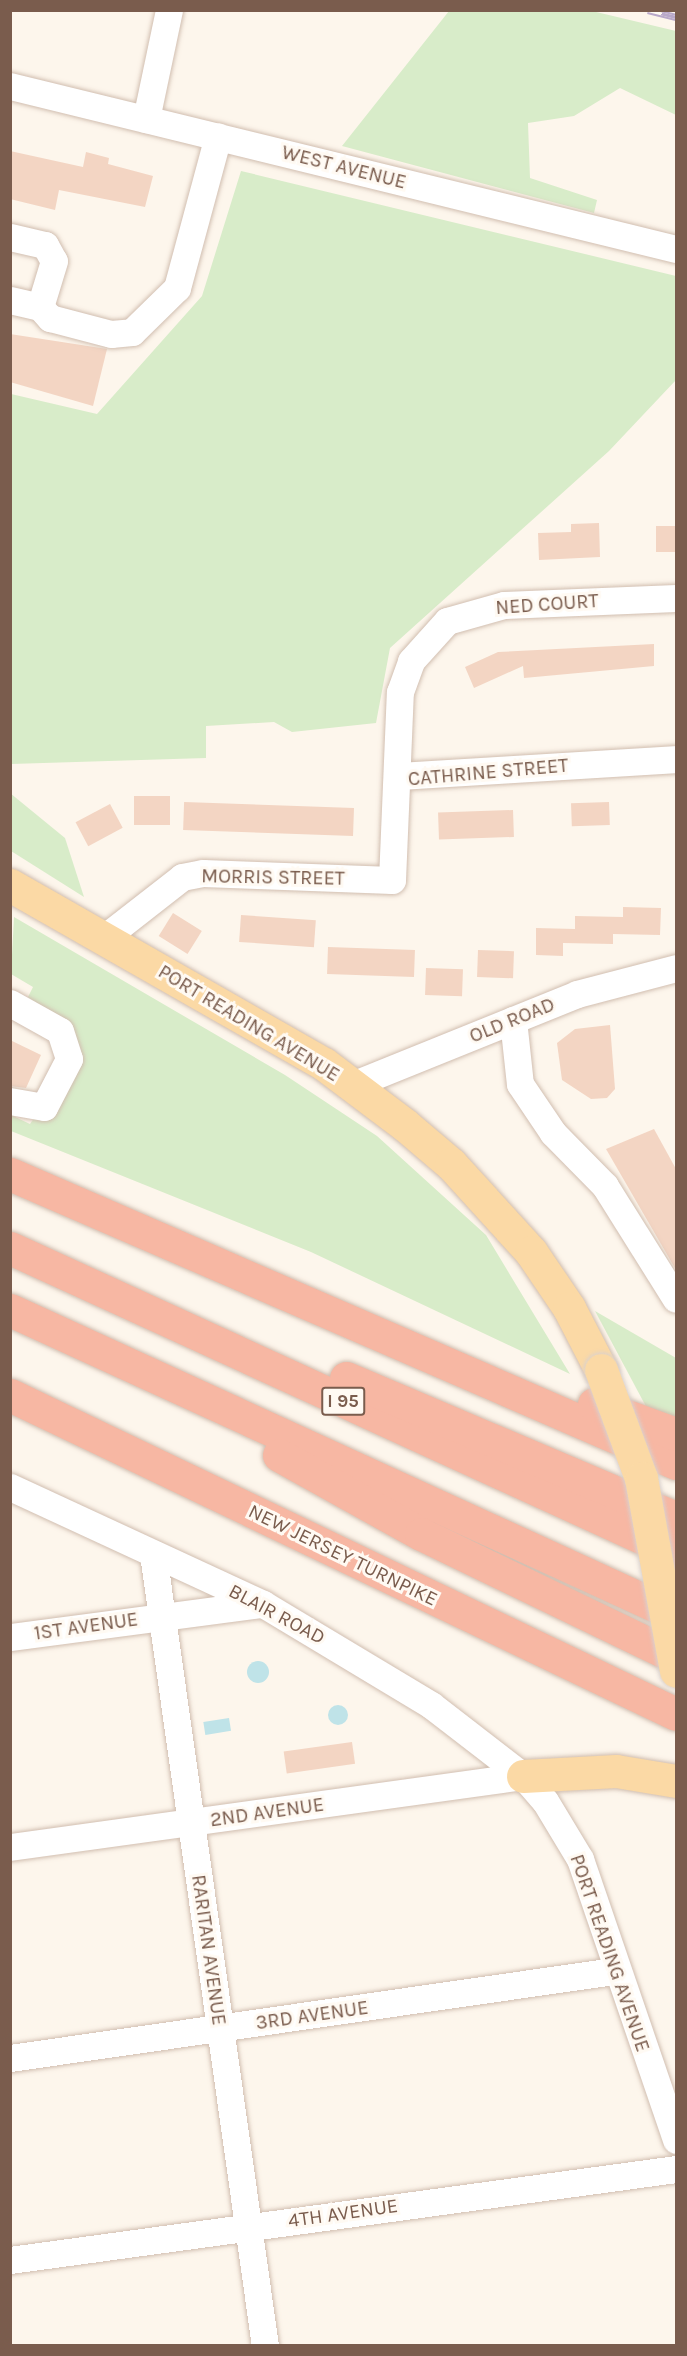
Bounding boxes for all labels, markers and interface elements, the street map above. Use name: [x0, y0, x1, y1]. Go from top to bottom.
street label: WEST AVENUE: [279, 140, 409, 194]
street label: NED COURT: [495, 588, 599, 620]
street label: CATHRINE STREET: [407, 753, 569, 791]
street label: MORRIS STREET: [201, 864, 345, 890]
street label: PORT READING AVENUE: [154, 959, 344, 1087]
street label: OLD ROAD: [466, 992, 558, 1048]
road number: I 95: [320, 1386, 366, 1416]
street label: NEW JERSEY TURNPIKE: [245, 1499, 441, 1611]
street label: BLAIR ROAD: [225, 1579, 329, 1649]
street label: 1ST AVENUE: [32, 1607, 140, 1645]
street label: 2ND AVENUE: [209, 1792, 325, 1832]
street label: PORT READING AVENUE: [565, 1851, 655, 2055]
street label: RARITAN AVENUE: [187, 1873, 231, 2027]
street label: 3RD AVENUE: [254, 1995, 370, 2035]
street label: 4TH AVENUE: [287, 2193, 399, 2233]

